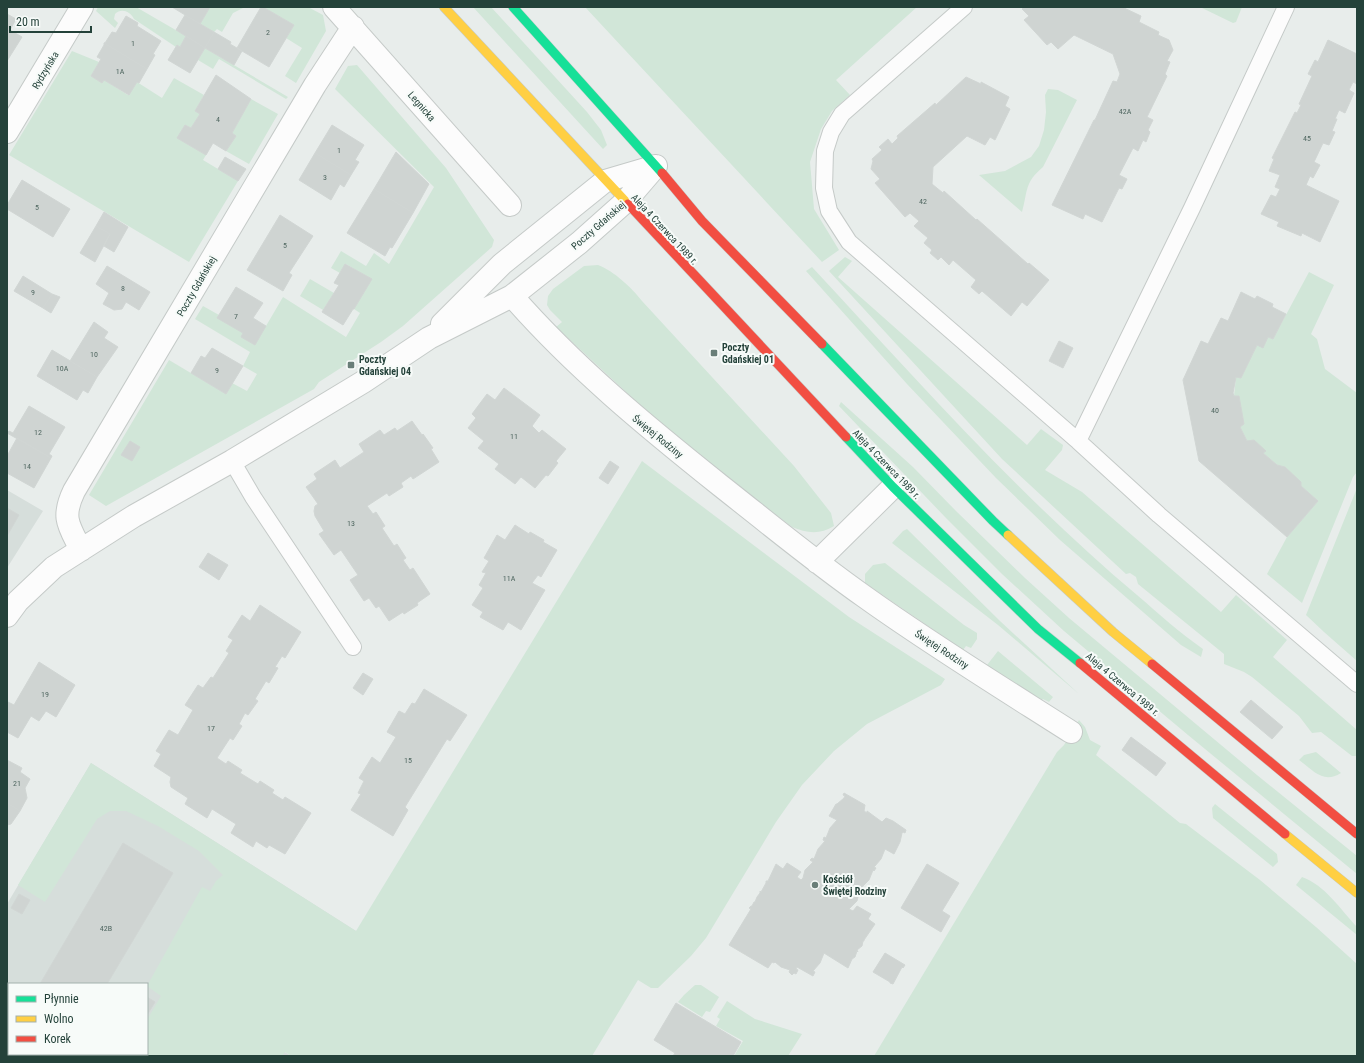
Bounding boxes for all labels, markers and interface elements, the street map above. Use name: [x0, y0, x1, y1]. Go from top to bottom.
scale bar: [10, 8, 91, 34]
text: 20 m: [16, 15, 40, 29]
house number: 2: [266, 28, 270, 37]
house number: 1: [131, 39, 135, 48]
street label: Rydzyńska: [30, 49, 61, 91]
house number: 1A: [116, 67, 125, 76]
street label: Legnicka: [406, 89, 438, 123]
house number: 42A: [1119, 107, 1132, 116]
house number: 4: [216, 115, 220, 124]
house number: 45: [1303, 134, 1311, 143]
house number: 1: [337, 146, 341, 155]
house number: 3: [323, 173, 327, 182]
street label: Aleja 4 Czerwca 1989 r.: [629, 192, 700, 267]
house number: 42: [919, 197, 927, 206]
street label: Poczty Gdańskiej: [569, 199, 627, 252]
house number: 5: [35, 203, 39, 212]
house number: 5: [283, 241, 287, 250]
street label: Poczty Gdańskiej: [175, 254, 218, 318]
house number: 8: [121, 284, 125, 293]
house number: 9: [31, 288, 35, 297]
house number: 7: [234, 312, 238, 321]
place label: Poczty Gdańskiej 01: [722, 342, 774, 365]
marker: Poczty Gdańskiej 01: [709, 348, 719, 358]
house number: 10: [90, 350, 98, 359]
place label: Poczty Gdańskiej 04: [359, 354, 411, 377]
marker: Poczty Gdańskiej 04: [346, 360, 356, 370]
house number: 10A: [56, 364, 69, 373]
house number: 9: [215, 366, 219, 375]
house number: 40: [1211, 406, 1219, 415]
street label: Świętej Rodziny: [630, 412, 686, 460]
street label: Aleja 4 Czerwca 1989 r.: [851, 427, 923, 501]
house number: 12: [34, 428, 42, 437]
house number: 11: [510, 432, 518, 441]
house number: 14: [23, 462, 31, 471]
house number: 13: [347, 519, 355, 528]
house number: 11A: [503, 574, 516, 583]
street label: Świętej Rodziny: [913, 627, 971, 671]
street label: Aleja 4 Czerwca 1989 r.: [1084, 650, 1162, 718]
house number: 19: [41, 690, 49, 699]
house number: 17: [207, 724, 215, 733]
house number: 15: [404, 756, 412, 765]
house number: 21: [13, 779, 21, 788]
place label: Kościół Świętej Rodziny: [823, 874, 887, 897]
marker: Kościół Świętej Rodziny: [810, 880, 820, 890]
house number: 42B: [100, 924, 112, 933]
legend: [8, 983, 148, 1055]
text: Płynnie: [44, 992, 79, 1006]
text: Wolno: [44, 1012, 74, 1026]
text: Korek: [44, 1032, 72, 1046]

